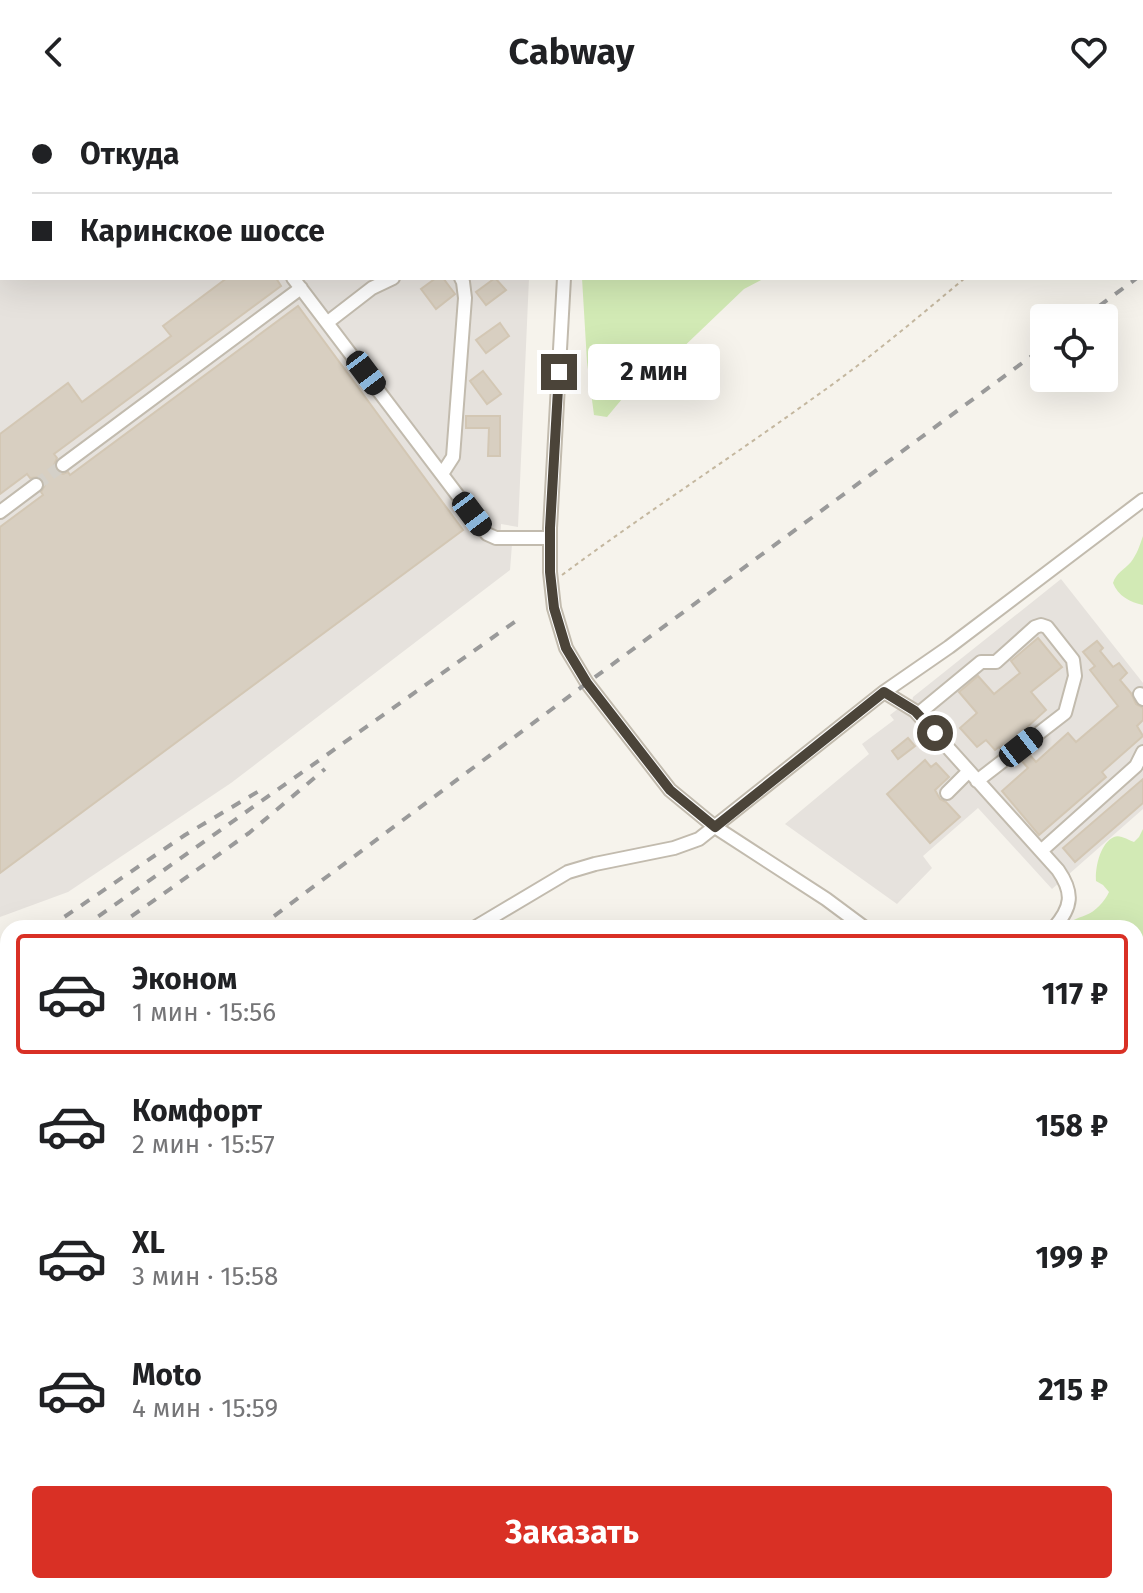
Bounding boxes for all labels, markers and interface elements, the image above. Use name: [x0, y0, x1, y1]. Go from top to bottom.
icon: back: [32, 30, 76, 74]
text: Cabway: [509, 30, 634, 74]
icon: heart: [1067, 30, 1111, 74]
text: Откуда: [80, 136, 179, 172]
text: Каринское шоссе: [80, 213, 325, 249]
map controls: [1030, 304, 1118, 392]
button: locate: [1030, 304, 1118, 392]
callout: 2 мин: [587, 344, 719, 400]
car: [342, 347, 390, 399]
route end: [541, 354, 577, 390]
text: 2 мин: [620, 356, 688, 387]
car: [448, 488, 496, 540]
route start: [917, 715, 953, 751]
car: [995, 723, 1047, 771]
icon: car: [36, 958, 108, 1030]
text: Эконом: [132, 961, 237, 997]
text: 117 ₽: [1042, 976, 1108, 1012]
text: 1 мин · 15:56: [132, 997, 276, 1028]
icon: car: [36, 1090, 108, 1162]
text: Комфорт: [132, 1093, 262, 1129]
text: 158 ₽: [1036, 1108, 1108, 1144]
text: 2 мин · 15:57: [132, 1129, 275, 1160]
icon: car: [36, 1222, 108, 1294]
text: XL: [132, 1225, 165, 1261]
text: 199 ₽: [1036, 1240, 1108, 1276]
text: 3 мин · 15:58: [132, 1261, 278, 1292]
icon: car: [36, 1354, 108, 1426]
text: Moto: [132, 1357, 202, 1393]
text: 215 ₽: [1038, 1372, 1108, 1408]
text: 4 мин · 15:59: [132, 1393, 278, 1424]
button: Заказать: [32, 1486, 1112, 1578]

